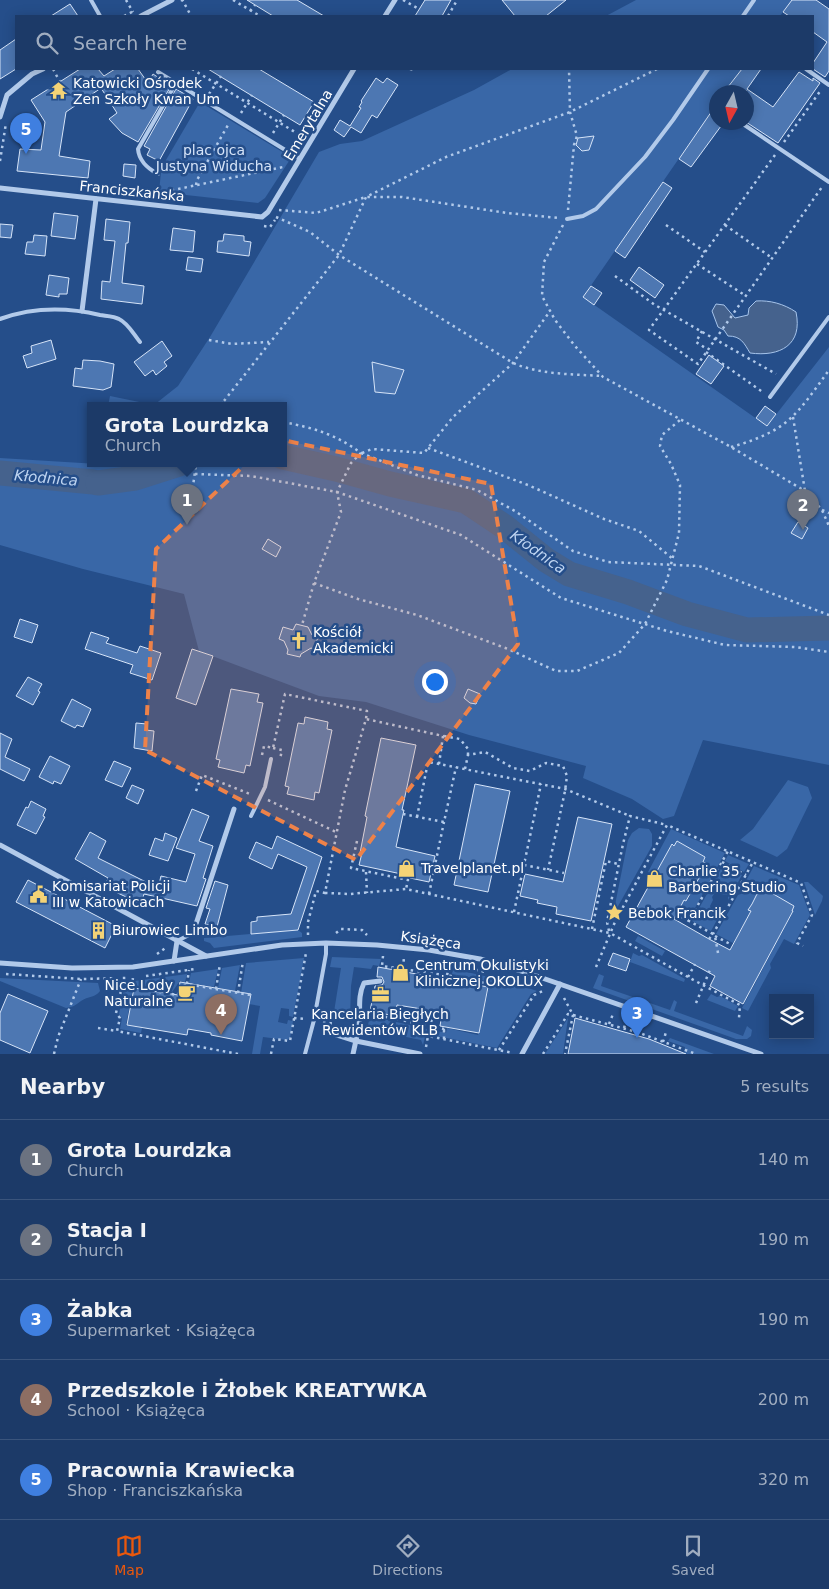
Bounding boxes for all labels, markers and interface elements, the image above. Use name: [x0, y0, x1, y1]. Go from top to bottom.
search box: [15, 15, 814, 70]
icon: search: [33, 29, 61, 57]
text: Search here: [73, 32, 187, 54]
place label: Katowicki Ośrodek Zen Szkoły Kwan Um: [73, 75, 220, 107]
temple icon: Katowicki Ośrodek Zen Szkoły Kwan Um: [49, 81, 69, 101]
north arrow: [709, 85, 754, 130]
street label: Emerytalna: [280, 86, 336, 164]
pin: 5: [10, 113, 42, 154]
park label: plac ojca Justyna Widucha: [155, 142, 272, 174]
street label: Franciszkańska: [79, 178, 185, 204]
popup: [87, 402, 287, 467]
text: Grota Lourdzka: [105, 414, 269, 436]
text: Church: [105, 436, 161, 455]
water label: Kłodnica: [13, 466, 79, 490]
pin: 1: [171, 484, 203, 525]
pin: 2: [787, 489, 819, 530]
water label: Kłodnica: [507, 526, 569, 578]
place label: Kościół Akademicki: [313, 624, 394, 656]
church icon: Kościół Akademicki: [289, 630, 309, 650]
your location: [422, 669, 448, 695]
shop icon: Travelplanet.pl: [397, 858, 417, 878]
place label: Travelplanet.pl: [420, 860, 524, 876]
place label: Charlie 35 Barbering Studio: [668, 863, 786, 895]
shop icon: Charlie 35 Barbering Studio: [644, 869, 664, 889]
place label: Komisariat Policji III w Katowicach: [52, 878, 170, 910]
public building icon: Komisariat Policji III w Katowicach: [28, 884, 48, 904]
place icon: Bebok Francik: [604, 903, 624, 923]
place label: Bebok Francik: [628, 905, 727, 921]
building icon: Biurowiec Limbo: [88, 920, 108, 940]
place label: Biurowiec Limbo: [112, 922, 227, 938]
street label: Książęca: [400, 928, 462, 952]
place label: Centrum Okulistyki Klinicznej OKOLUX: [415, 957, 549, 989]
shop icon: Centrum Okulistyki Klinicznej OKOLUX: [391, 963, 411, 983]
place label: Nice Lody Naturalne: [104, 977, 173, 1009]
cafe icon: Nice Lody Naturalne: [177, 983, 197, 1003]
office icon: Kancelaria Biegłych Rewidentów KLB: [370, 984, 390, 1004]
pin: 4: [205, 994, 237, 1035]
map controls: [769, 994, 814, 1039]
button: layers: [769, 994, 814, 1039]
pin: 3: [621, 997, 653, 1038]
place label: Kancelaria Biegłych Rewidentów KLB: [311, 1006, 449, 1038]
text: Nearby: [20, 1075, 105, 1099]
text: 5 results: [740, 1077, 809, 1096]
text: Grota Lourdzka: [67, 1139, 232, 1161]
text: 1: [30, 1150, 42, 1169]
text: 140 m: [758, 1150, 809, 1169]
text: Church: [67, 1161, 124, 1180]
text: Stacja I: [67, 1219, 147, 1241]
text: 2: [30, 1230, 42, 1249]
text: 190 m: [758, 1230, 809, 1249]
text: Church: [67, 1241, 124, 1260]
text: Żabka: [67, 1299, 133, 1321]
text: 3: [30, 1310, 42, 1329]
text: 190 m: [758, 1310, 809, 1329]
text: Supermarket · Książęca: [67, 1321, 256, 1340]
text: Przedszkole i Żłobek KREATYWKA: [67, 1379, 427, 1401]
text: 4: [30, 1390, 42, 1409]
text: 200 m: [758, 1390, 809, 1409]
text: School · Książęca: [67, 1401, 205, 1420]
text: Pracownia Krawiecka: [67, 1459, 295, 1481]
text: 5: [30, 1470, 42, 1489]
text: 320 m: [758, 1470, 809, 1489]
text: Shop · Franciszkańska: [67, 1481, 243, 1500]
tab: Map: [114, 1532, 144, 1578]
tab: Directions: [372, 1532, 443, 1578]
tab: Saved: [671, 1532, 715, 1578]

